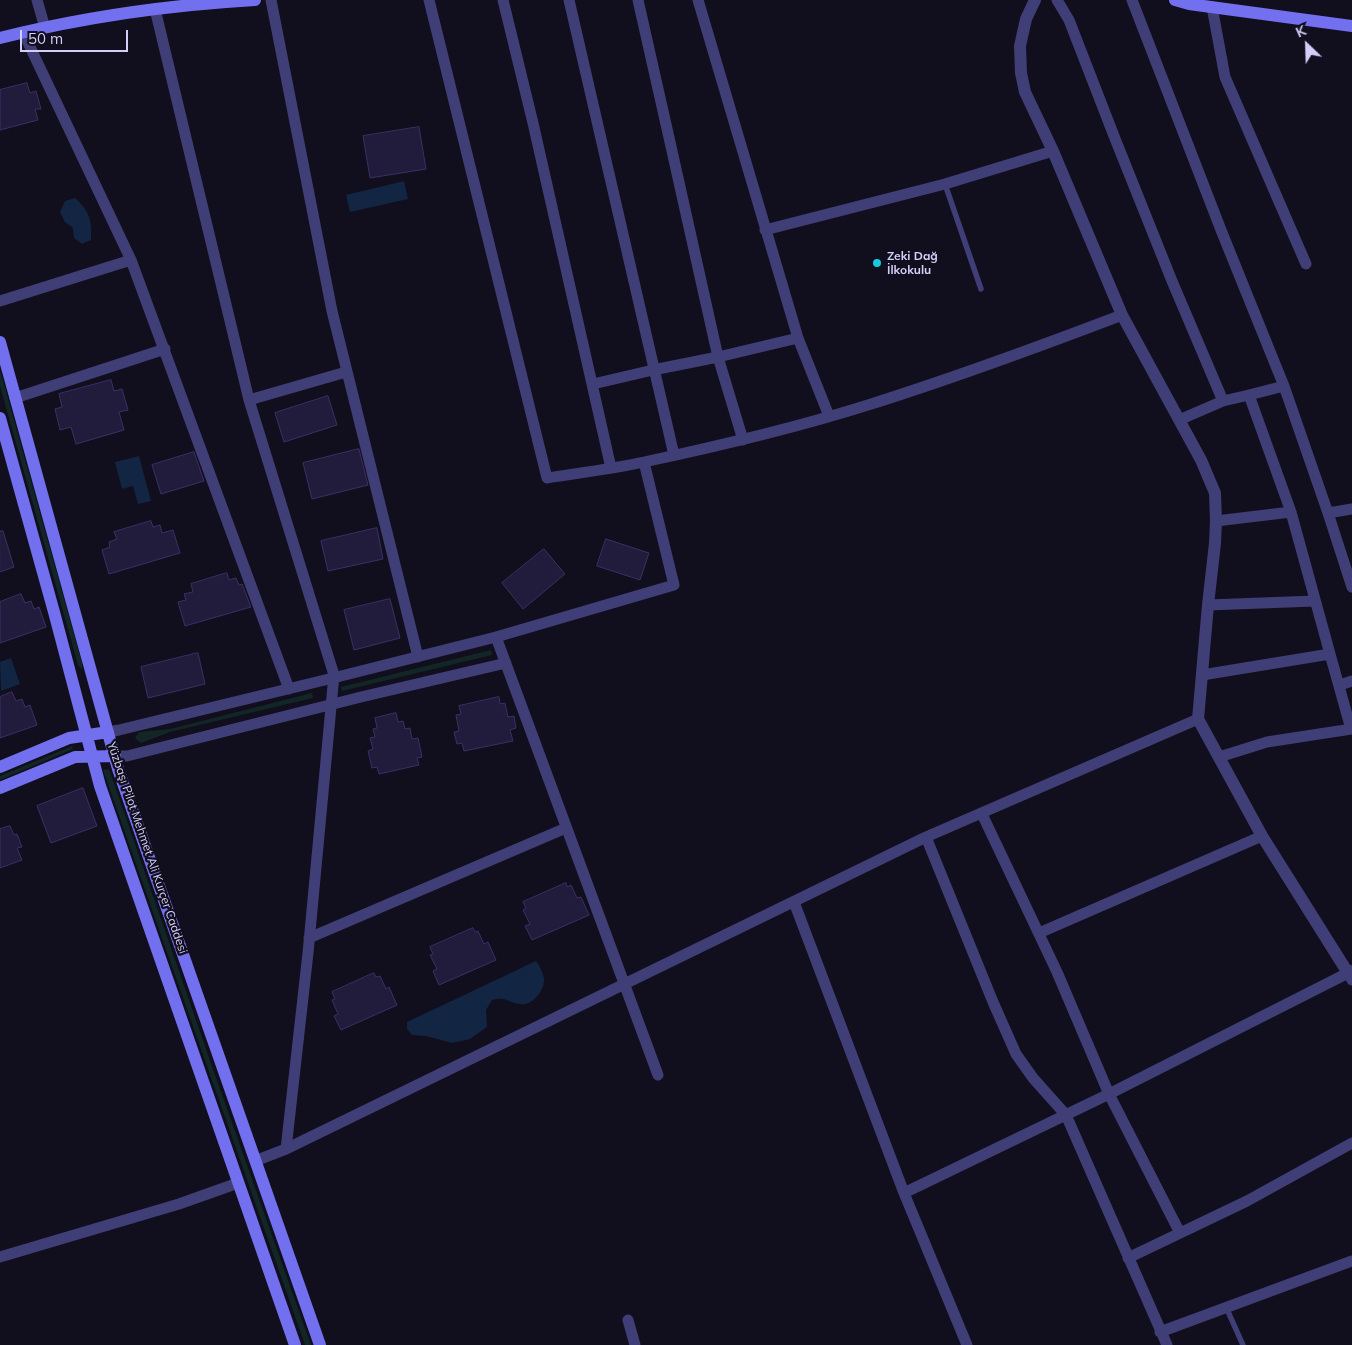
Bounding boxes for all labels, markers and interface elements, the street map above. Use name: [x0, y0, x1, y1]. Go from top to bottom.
scale bar: [22, 20, 130, 52]
north arrow: [1282, 20, 1332, 70]
text: K: [1293, 21, 1309, 41]
text: 50 m: [28, 29, 63, 48]
place label: Zeki Dağ İlkokulu: [887, 249, 938, 277]
marker: Zeki Dağ İlkokulu: [871, 257, 883, 269]
street label: Yüzbaşı Pilot Mehmet Ali Kurçer Caddesi: [104, 740, 190, 956]

